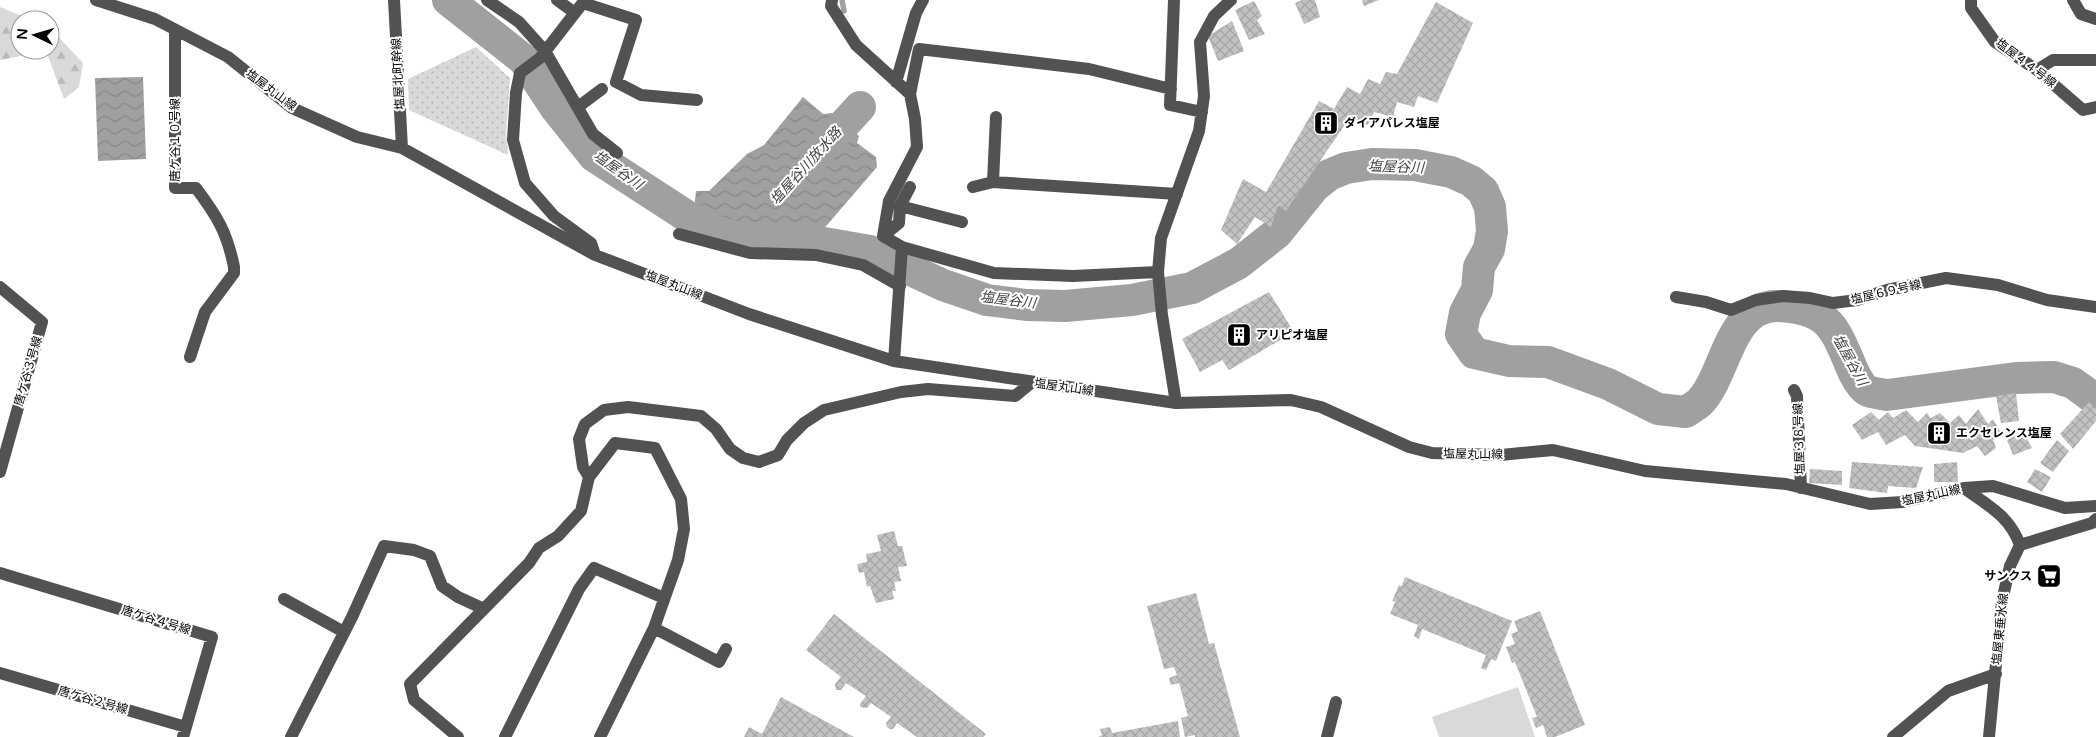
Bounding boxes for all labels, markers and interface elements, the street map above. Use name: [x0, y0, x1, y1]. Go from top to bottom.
north arrow: [10, 10, 60, 60]
text: N: [14, 28, 32, 40]
street label: 塩屋４４号線: [1993, 36, 2059, 90]
street label: 塩屋北町幹線: [389, 38, 407, 110]
street label: 塩屋丸山線: [243, 66, 299, 114]
street label: 唐ケ谷１０号線: [168, 98, 182, 182]
building icon: ダイアパレス塩屋: [1313, 110, 1339, 136]
place label: ダイアパレス塩屋: [1344, 116, 1440, 130]
water label: 塩屋谷川放水路: [767, 123, 846, 208]
water label: 塩屋谷川: [590, 147, 647, 194]
water label: 塩屋谷川: [1368, 158, 1426, 177]
street label: 塩屋丸山線: [643, 268, 705, 302]
street label: 塩屋６９号線: [1849, 277, 1923, 307]
water label: 塩屋谷川: [979, 288, 1039, 312]
building icon: アリピオ塩屋: [1226, 322, 1252, 348]
place label: アリピオ塩屋: [1256, 328, 1328, 342]
water label: 塩屋谷川: [1829, 331, 1872, 390]
street label: 唐ケ谷３号線: [11, 334, 45, 408]
street label: 塩屋丸山線: [1033, 376, 1095, 398]
street label: 塩屋３８号線: [1791, 403, 1807, 475]
building icon: エクセレンス塩屋: [1926, 420, 1952, 446]
place label: エクセレンス塩屋: [1956, 426, 2052, 440]
street label: 塩屋丸山線: [1443, 446, 1503, 462]
street label: 塩屋丸山線: [1900, 482, 1962, 508]
supermarket icon: サンクス: [2036, 563, 2062, 589]
place label: サンクス: [1984, 569, 2032, 583]
street label: 塩屋東垂水線: [1989, 592, 2011, 666]
street label: 唐ケ谷４号線: [120, 603, 192, 637]
street label: 唐ケ谷２号線: [56, 683, 130, 717]

